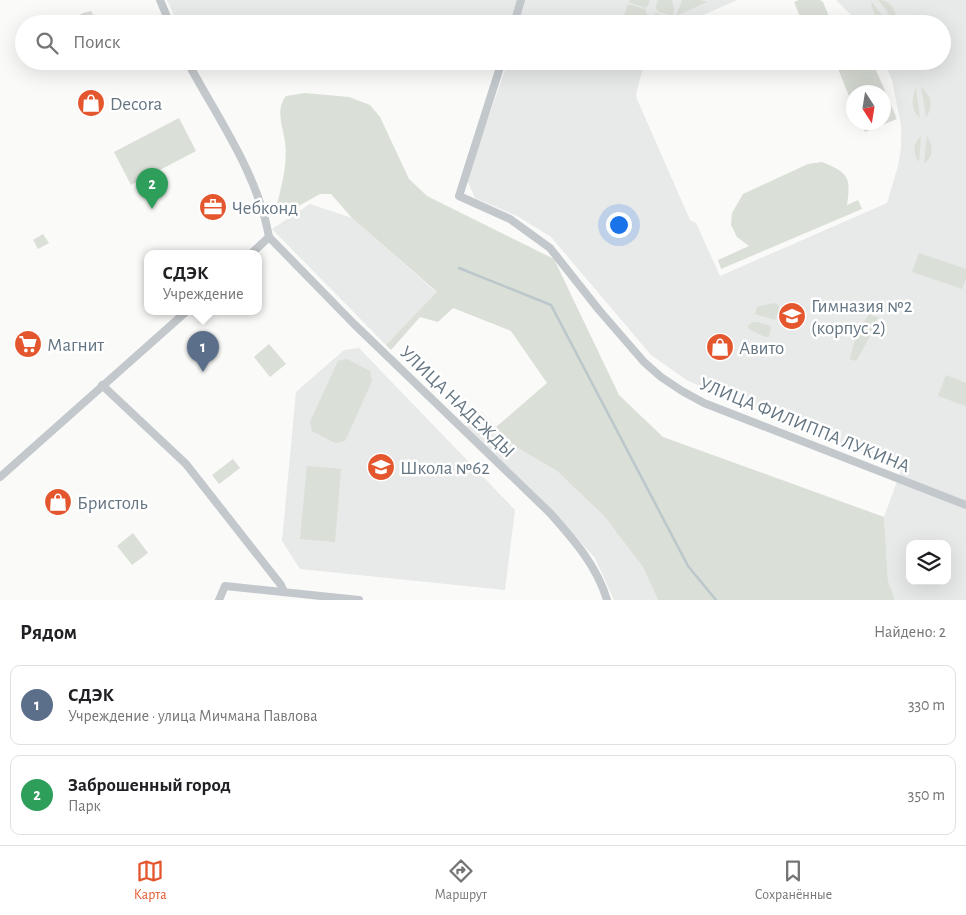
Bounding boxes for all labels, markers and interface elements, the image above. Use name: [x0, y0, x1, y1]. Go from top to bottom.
search box: [15, 15, 951, 70]
icon: search: [33, 29, 61, 57]
text: Поиск: [73, 33, 120, 52]
north arrow: [846, 85, 891, 130]
shop icon: Decora: [76, 88, 106, 118]
place label: Decora: [110, 95, 162, 114]
pin: 2: [136, 168, 168, 209]
office icon: Чебконд: [198, 192, 228, 222]
place label: Чебконд: [232, 199, 298, 218]
your location: [606, 212, 632, 238]
popup: [144, 250, 262, 315]
text: СДЭК: [162, 264, 209, 283]
text: Учреждение: [162, 286, 244, 302]
place label: Гимназия №2 (корпус 2): [811, 297, 913, 338]
school or university icon: Гимназия №2 (корпус 2): [777, 301, 807, 331]
supermarket icon: Магнит: [13, 329, 43, 359]
pin: 1: [187, 331, 219, 372]
shop icon: Авито: [705, 332, 735, 362]
place label: Магнит: [47, 336, 104, 355]
place label: Авито: [739, 339, 784, 358]
street label: УЛИЦА НАДЕЖДЫ: [396, 343, 518, 462]
street label: УЛИЦА ФИЛИППА ЛУКИНА: [696, 374, 912, 476]
school or university icon: Школа №62: [366, 452, 396, 482]
place label: Школа №62: [400, 459, 490, 478]
shop icon: Бристоль: [43, 487, 73, 517]
place label: Бристоль: [77, 494, 147, 513]
map controls: [906, 540, 951, 585]
button: layers: [906, 540, 951, 585]
text: Рядом: [20, 622, 77, 643]
text: Найдено: 2: [874, 624, 946, 640]
text: СДЭК: [68, 686, 114, 705]
text: 1: [34, 697, 40, 713]
text: 330 m: [908, 697, 945, 713]
text: Учреждение · улица Мичмана Павлова: [68, 708, 318, 724]
text: Заброшенный город: [68, 776, 231, 795]
text: 2: [33, 787, 41, 803]
text: 350 m: [908, 787, 945, 803]
text: Парк: [68, 798, 101, 814]
tab: Карта: [134, 857, 167, 904]
tab: Маршрут: [434, 857, 487, 904]
tab: Сохранённые: [755, 857, 832, 904]

